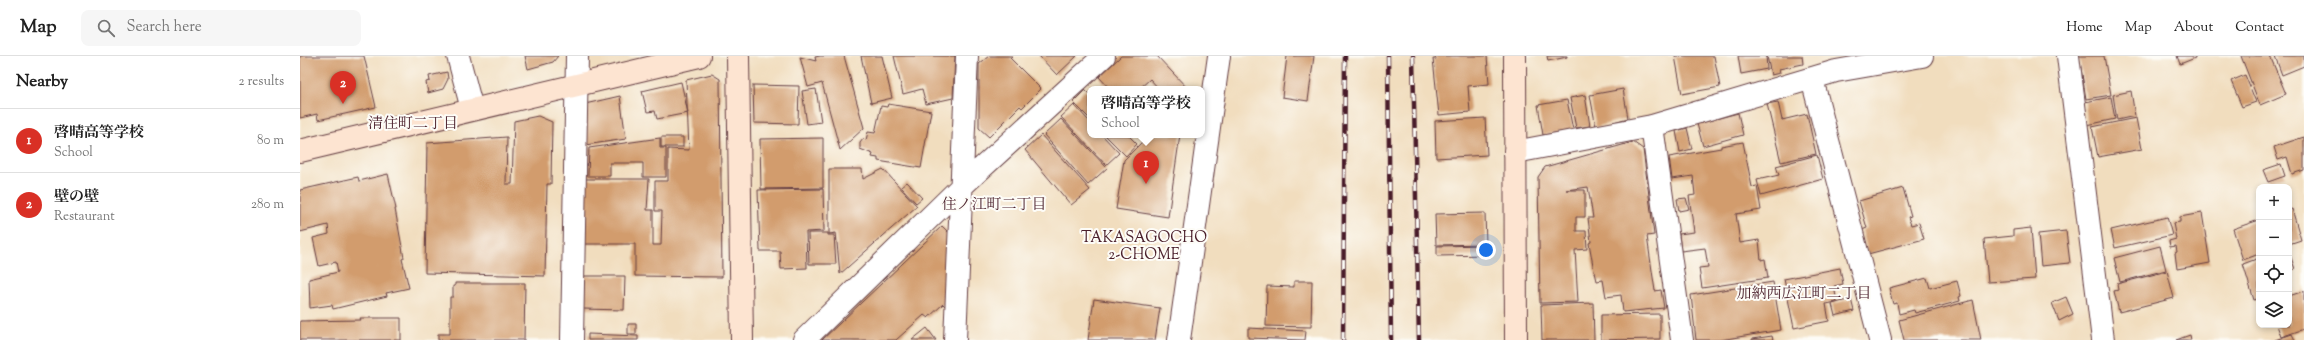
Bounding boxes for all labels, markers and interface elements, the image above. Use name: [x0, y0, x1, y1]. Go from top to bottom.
search box: [81, 10, 361, 46]
text: Map: [20, 14, 57, 41]
icon: search: [95, 17, 117, 39]
text: Search here: [127, 17, 202, 38]
text: Home: [2066, 18, 2103, 38]
text: Map: [2125, 18, 2152, 38]
text: About: [2174, 18, 2213, 38]
text: Contact: [2235, 18, 2284, 38]
text: Nearby: [16, 70, 68, 94]
pin: 2: [330, 71, 356, 104]
text: 2 results: [239, 73, 284, 91]
popup: [1087, 86, 1205, 138]
text: 啓晴高等学校: [1101, 94, 1191, 115]
district label: 清住町二丁目: [368, 114, 458, 135]
text: School: [1101, 115, 1140, 133]
text: 啓晴高等学校: [54, 123, 144, 144]
text: 1: [27, 132, 31, 150]
text: 80 m: [257, 132, 284, 150]
text: School: [54, 144, 93, 162]
pin: 1: [1133, 151, 1159, 184]
map controls: [2256, 184, 2292, 328]
button: +: [2256, 184, 2292, 220]
text: 壁の壁: [54, 187, 99, 208]
district label: 住ノ江町二丁目: [941, 195, 1047, 216]
text: 2: [26, 196, 32, 214]
text: 280 m: [251, 196, 284, 214]
text: Restaurant: [54, 208, 115, 226]
button: −: [2256, 220, 2292, 256]
district label: TAKASAGOCHO 2-CHOME: [1081, 228, 1207, 266]
your location: [1476, 240, 1496, 260]
button: locate: [2256, 256, 2292, 292]
district label: 加納西広江町二丁目: [1736, 284, 1872, 305]
button: layers: [2256, 292, 2292, 328]

